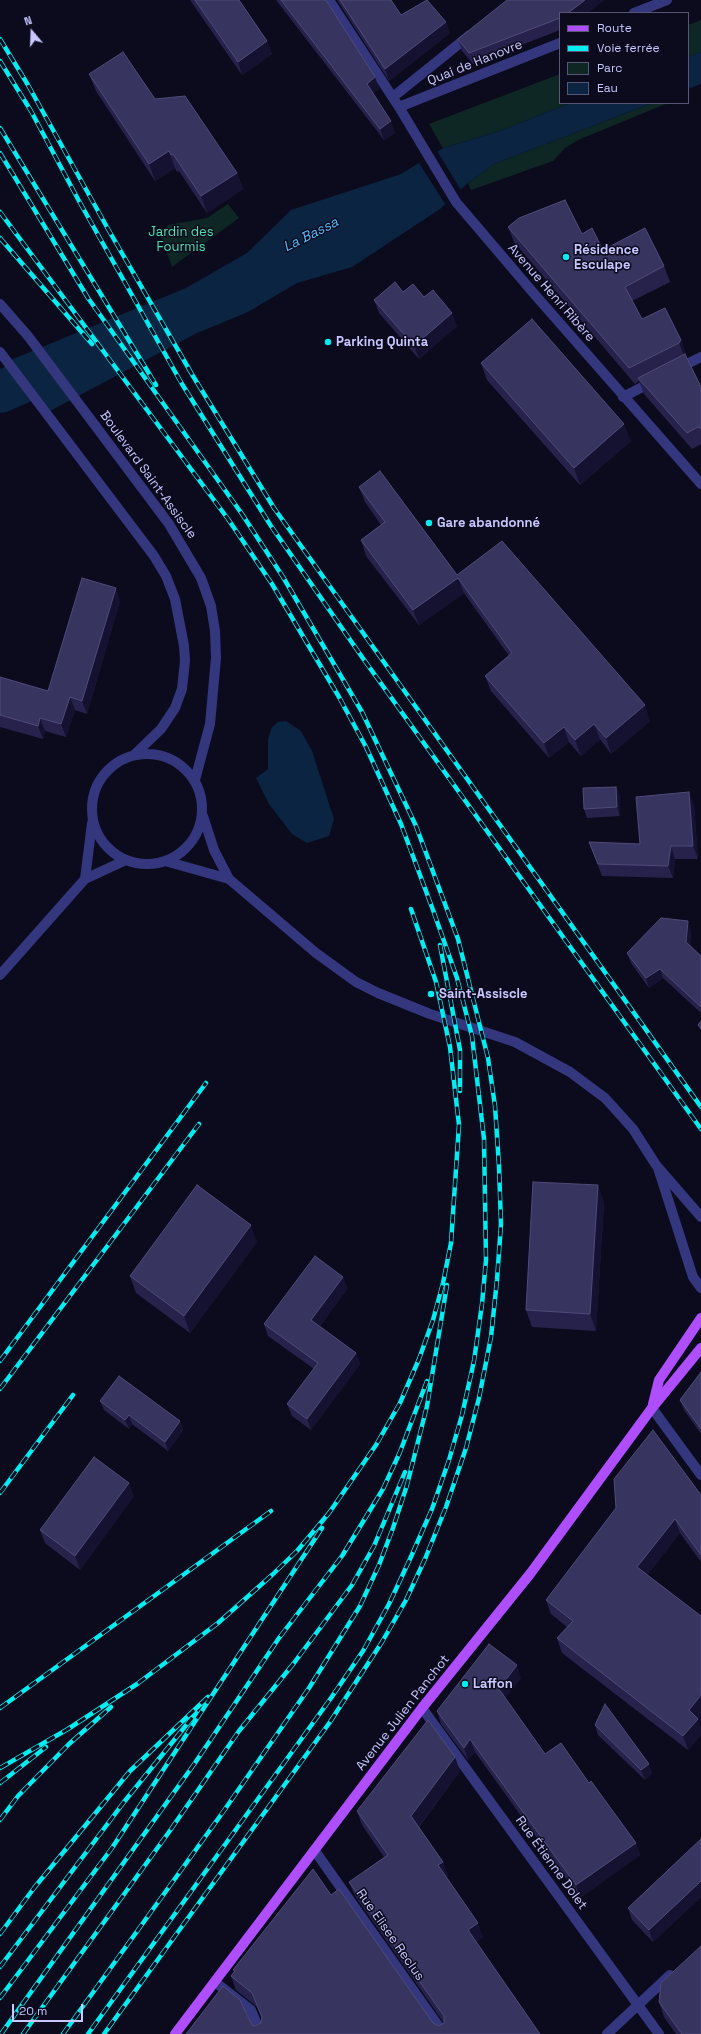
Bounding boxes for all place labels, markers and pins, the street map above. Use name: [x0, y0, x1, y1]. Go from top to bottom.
place label: Résidence Esculape: [574, 242, 639, 273]
marker: Résidence Esculape: [561, 252, 571, 262]
place label: Parking Quinta: [336, 334, 428, 350]
marker: Parking Quinta: [323, 337, 333, 347]
place label: Gare abandonné: [437, 515, 540, 531]
marker: Gare abandonné: [424, 518, 434, 528]
place label: Saint-Assiscle: [439, 986, 528, 1002]
marker: Saint-Assiscle: [426, 989, 436, 999]
place label: Laffon: [473, 1676, 513, 1692]
marker: Laffon: [460, 1679, 470, 1689]

